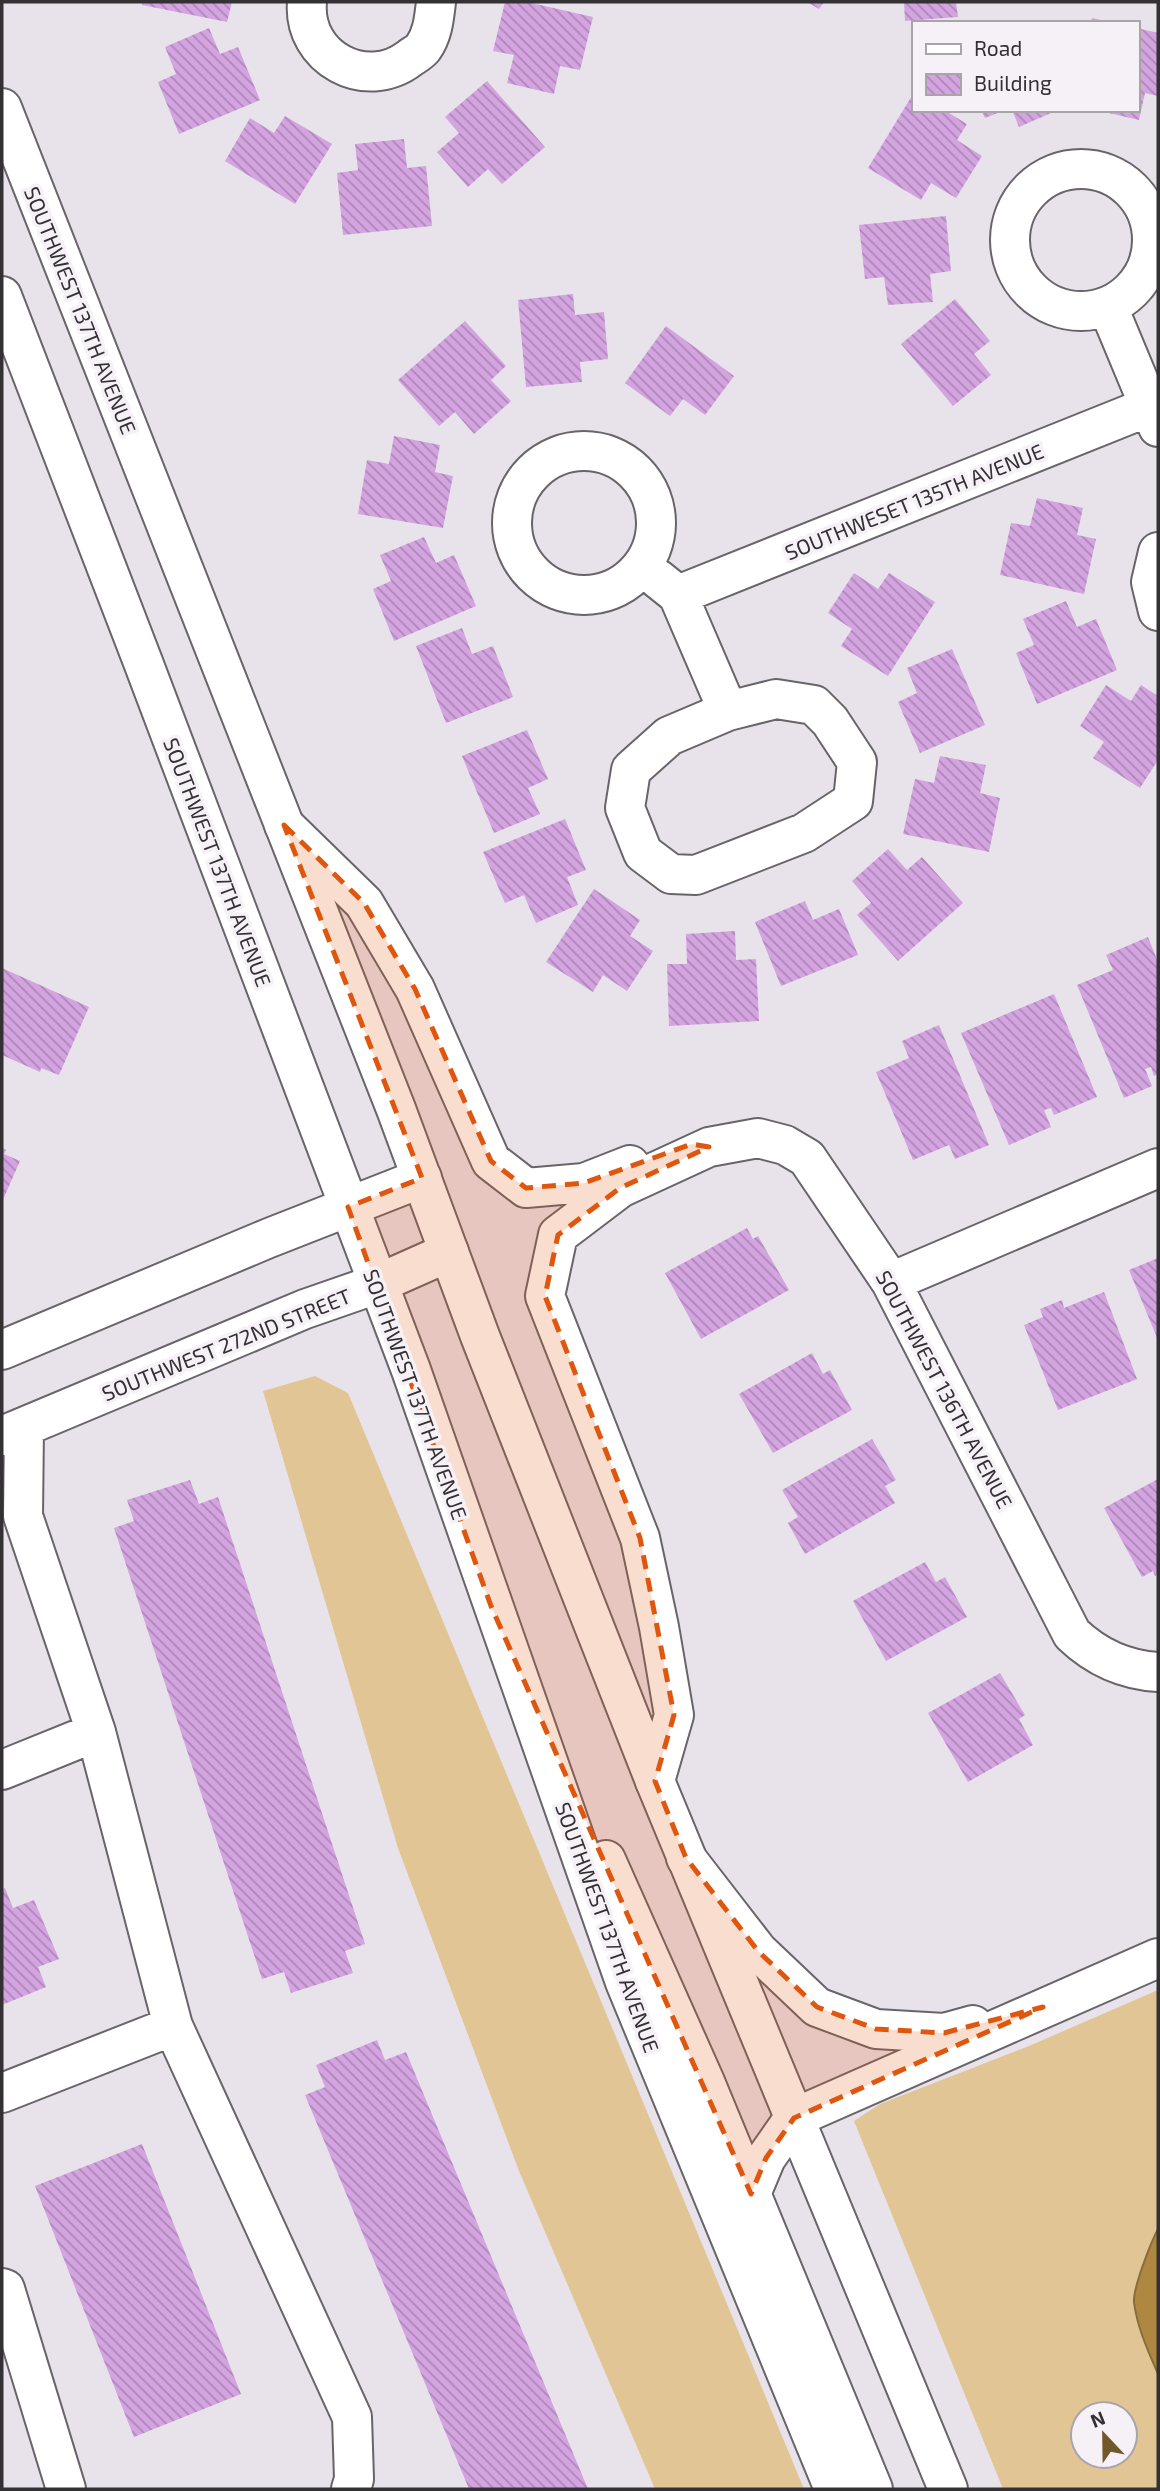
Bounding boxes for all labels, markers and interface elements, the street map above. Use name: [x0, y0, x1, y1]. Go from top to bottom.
legend: [912, 21, 1139, 112]
text: Road: [974, 35, 1022, 60]
text: Building: [974, 70, 1052, 95]
street label: SOUTHWEST 137TH AVENUE: [20, 183, 142, 437]
street label: SOUTHWESET 135TH AVENUE: [781, 438, 1047, 564]
street label: SOUTHWEST 137TH AVENUE: [159, 734, 277, 990]
street label: SOUTHWEST 137TH AVENUE: [359, 1265, 473, 1523]
street label: SOUTHWEST 136TH AVENUE: [872, 1266, 1018, 1512]
street label: SOUTHWEST 272ND STREET: [98, 1283, 354, 1405]
street label: SOUTHWEST 137TH AVENUE: [551, 1798, 665, 2056]
north arrow: [1069, 2400, 1139, 2470]
text: N: [1087, 2406, 1108, 2432]

